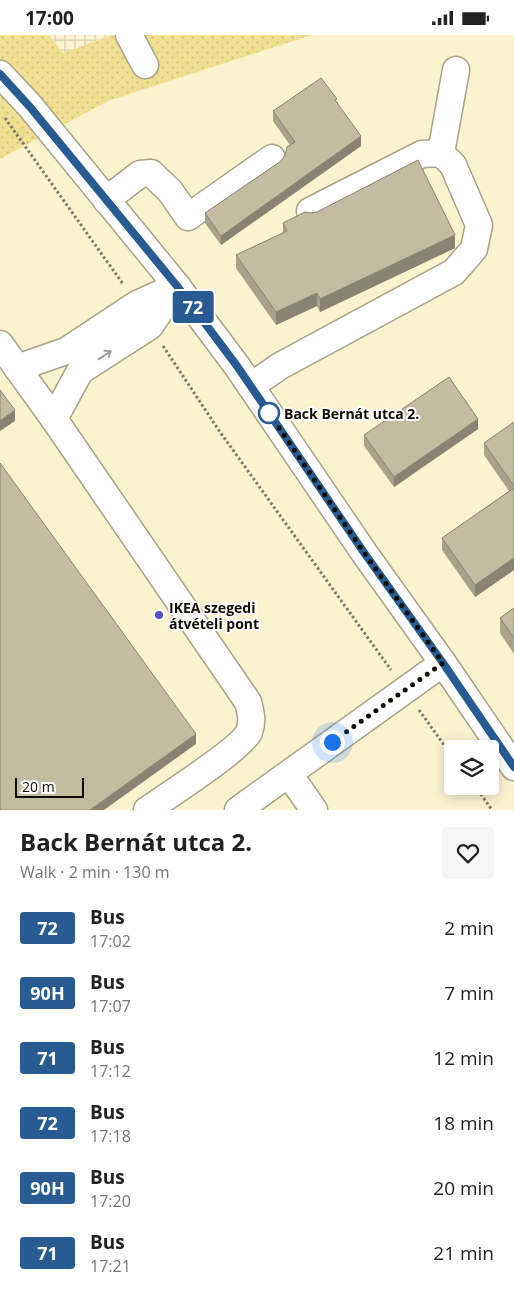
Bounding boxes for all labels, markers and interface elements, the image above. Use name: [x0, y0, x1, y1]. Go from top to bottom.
text: 17:00: [25, 5, 74, 31]
line badge: 72: [170, 291, 216, 323]
text: 72: [183, 295, 203, 319]
one-way arrow: [97, 350, 111, 360]
marker: Back Bernát utca 2.: [258, 402, 280, 424]
place label: Back Bernát utca 2.: [284, 404, 419, 423]
place label: IKEA szegedi átvételi pont: [169, 598, 259, 633]
marker: IKEA szegedi átvételi pont: [153, 609, 165, 621]
your location: [320, 730, 345, 755]
map controls: [444, 740, 499, 795]
button: layers: [444, 740, 499, 795]
scale bar: [15, 775, 84, 798]
text: 20 m: [22, 777, 55, 796]
text: Back Bernát utca 2.: [20, 825, 252, 858]
button: heart: [442, 827, 494, 879]
text: Walk · 2 min · 130 m: [20, 861, 170, 883]
text: Bus: [90, 904, 125, 930]
text: 2 min: [444, 915, 494, 941]
text: 72: [37, 916, 58, 940]
text: 17:02: [90, 930, 131, 952]
text: Bus: [90, 969, 125, 995]
text: 7 min: [444, 980, 494, 1006]
text: 90H: [30, 981, 65, 1005]
text: 17:07: [90, 995, 131, 1017]
text: Bus: [90, 1034, 125, 1060]
text: 12 min: [433, 1045, 494, 1071]
text: 71: [37, 1046, 58, 1070]
text: 17:12: [90, 1060, 131, 1082]
text: Bus: [90, 1099, 125, 1125]
text: 18 min: [433, 1110, 494, 1136]
text: 72: [37, 1111, 58, 1135]
text: 17:18: [90, 1125, 131, 1147]
text: Bus: [90, 1164, 125, 1190]
text: 20 min: [433, 1175, 494, 1201]
text: 90H: [30, 1176, 65, 1200]
text: 17:20: [90, 1190, 131, 1212]
text: Bus: [90, 1229, 125, 1255]
text: 21 min: [433, 1240, 494, 1266]
text: 71: [37, 1241, 58, 1265]
text: 17:21: [90, 1255, 131, 1277]

